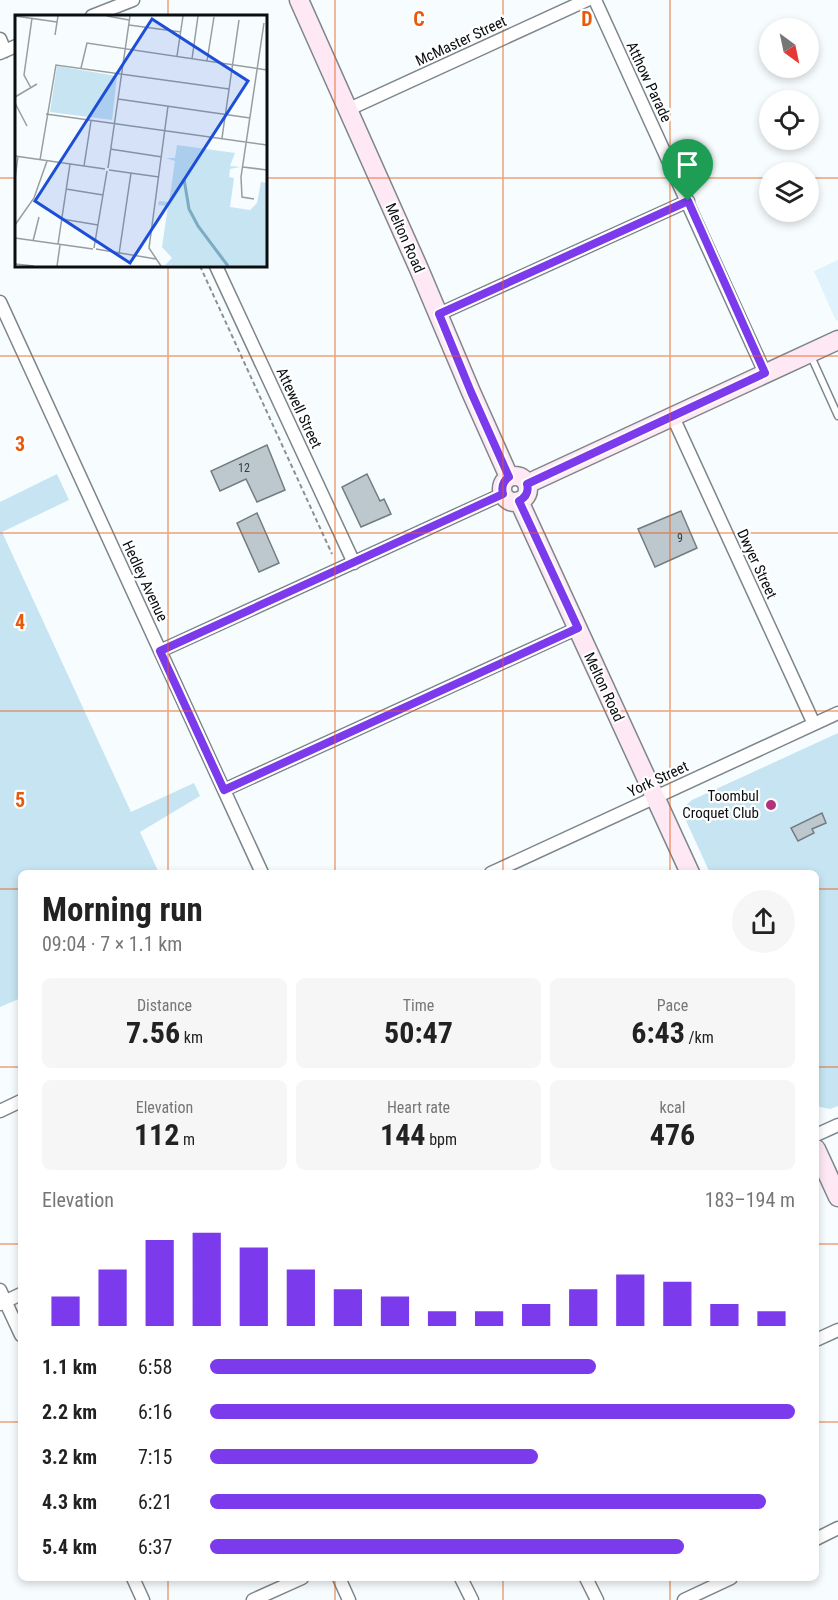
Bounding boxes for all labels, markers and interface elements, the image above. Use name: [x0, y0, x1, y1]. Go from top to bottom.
text: C: [413, 7, 425, 31]
text: D: [581, 7, 593, 31]
street label: McMaster Street: [413, 12, 509, 70]
inset map: [15, 15, 267, 267]
north arrow: [759, 18, 819, 78]
map controls: [759, 18, 819, 222]
street label: Atthow Parade: [623, 39, 675, 125]
button: locate: [759, 90, 819, 150]
pin: [662, 139, 713, 201]
icon: arrive: [671, 148, 704, 181]
button: layers: [759, 162, 819, 222]
street label: Melton Road: [382, 200, 428, 276]
street label: Attewell Street: [273, 365, 325, 451]
text: 3: [15, 432, 25, 456]
house number: 12: [238, 461, 250, 475]
street label: Dwyer Street: [733, 526, 781, 602]
house number: 9: [677, 531, 683, 545]
street label: Hedley Avenue: [118, 538, 172, 624]
text: 4: [15, 610, 25, 634]
street label: Melton Road: [580, 649, 628, 725]
street label: York Street: [625, 757, 691, 801]
place label: Toombul Croquet Club: [682, 787, 759, 822]
text: 5: [15, 788, 25, 812]
marker: Toombul Croquet Club: [764, 798, 778, 812]
text: Morning run: [42, 890, 203, 929]
button: share: [732, 890, 795, 953]
text: 09:04 · 7 × 1.1 km: [42, 932, 182, 956]
text: Distance: [137, 996, 192, 1015]
text: Time: [403, 996, 434, 1015]
text: Pace: [657, 996, 688, 1015]
text: 7.56: [126, 1015, 180, 1050]
text: 50:47: [384, 1015, 453, 1050]
text: 6:43: [631, 1015, 685, 1050]
text: km: [180, 1028, 203, 1047]
text: /km: [685, 1028, 714, 1047]
text: Elevation: [136, 1098, 193, 1117]
text: Heart rate: [387, 1098, 450, 1117]
text: kcal: [660, 1098, 685, 1117]
text: 112: [134, 1117, 179, 1152]
text: 144: [380, 1117, 425, 1152]
text: 476: [650, 1117, 695, 1152]
text: m: [179, 1130, 195, 1149]
text: bpm: [425, 1130, 457, 1149]
text: Elevation: [42, 1188, 114, 1212]
text: 183–194 m: [705, 1188, 795, 1212]
text: 1.1 km: [42, 1355, 97, 1379]
text: 6:58: [138, 1355, 172, 1379]
text: 2.2 km: [42, 1400, 97, 1424]
text: 6:16: [138, 1400, 172, 1424]
text: 3.2 km: [42, 1445, 97, 1469]
text: 7:15: [138, 1445, 172, 1469]
text: 4.3 km: [42, 1490, 97, 1514]
text: 6:21: [138, 1490, 172, 1514]
text: 5.4 km: [42, 1535, 97, 1559]
text: 6:37: [138, 1535, 172, 1559]

